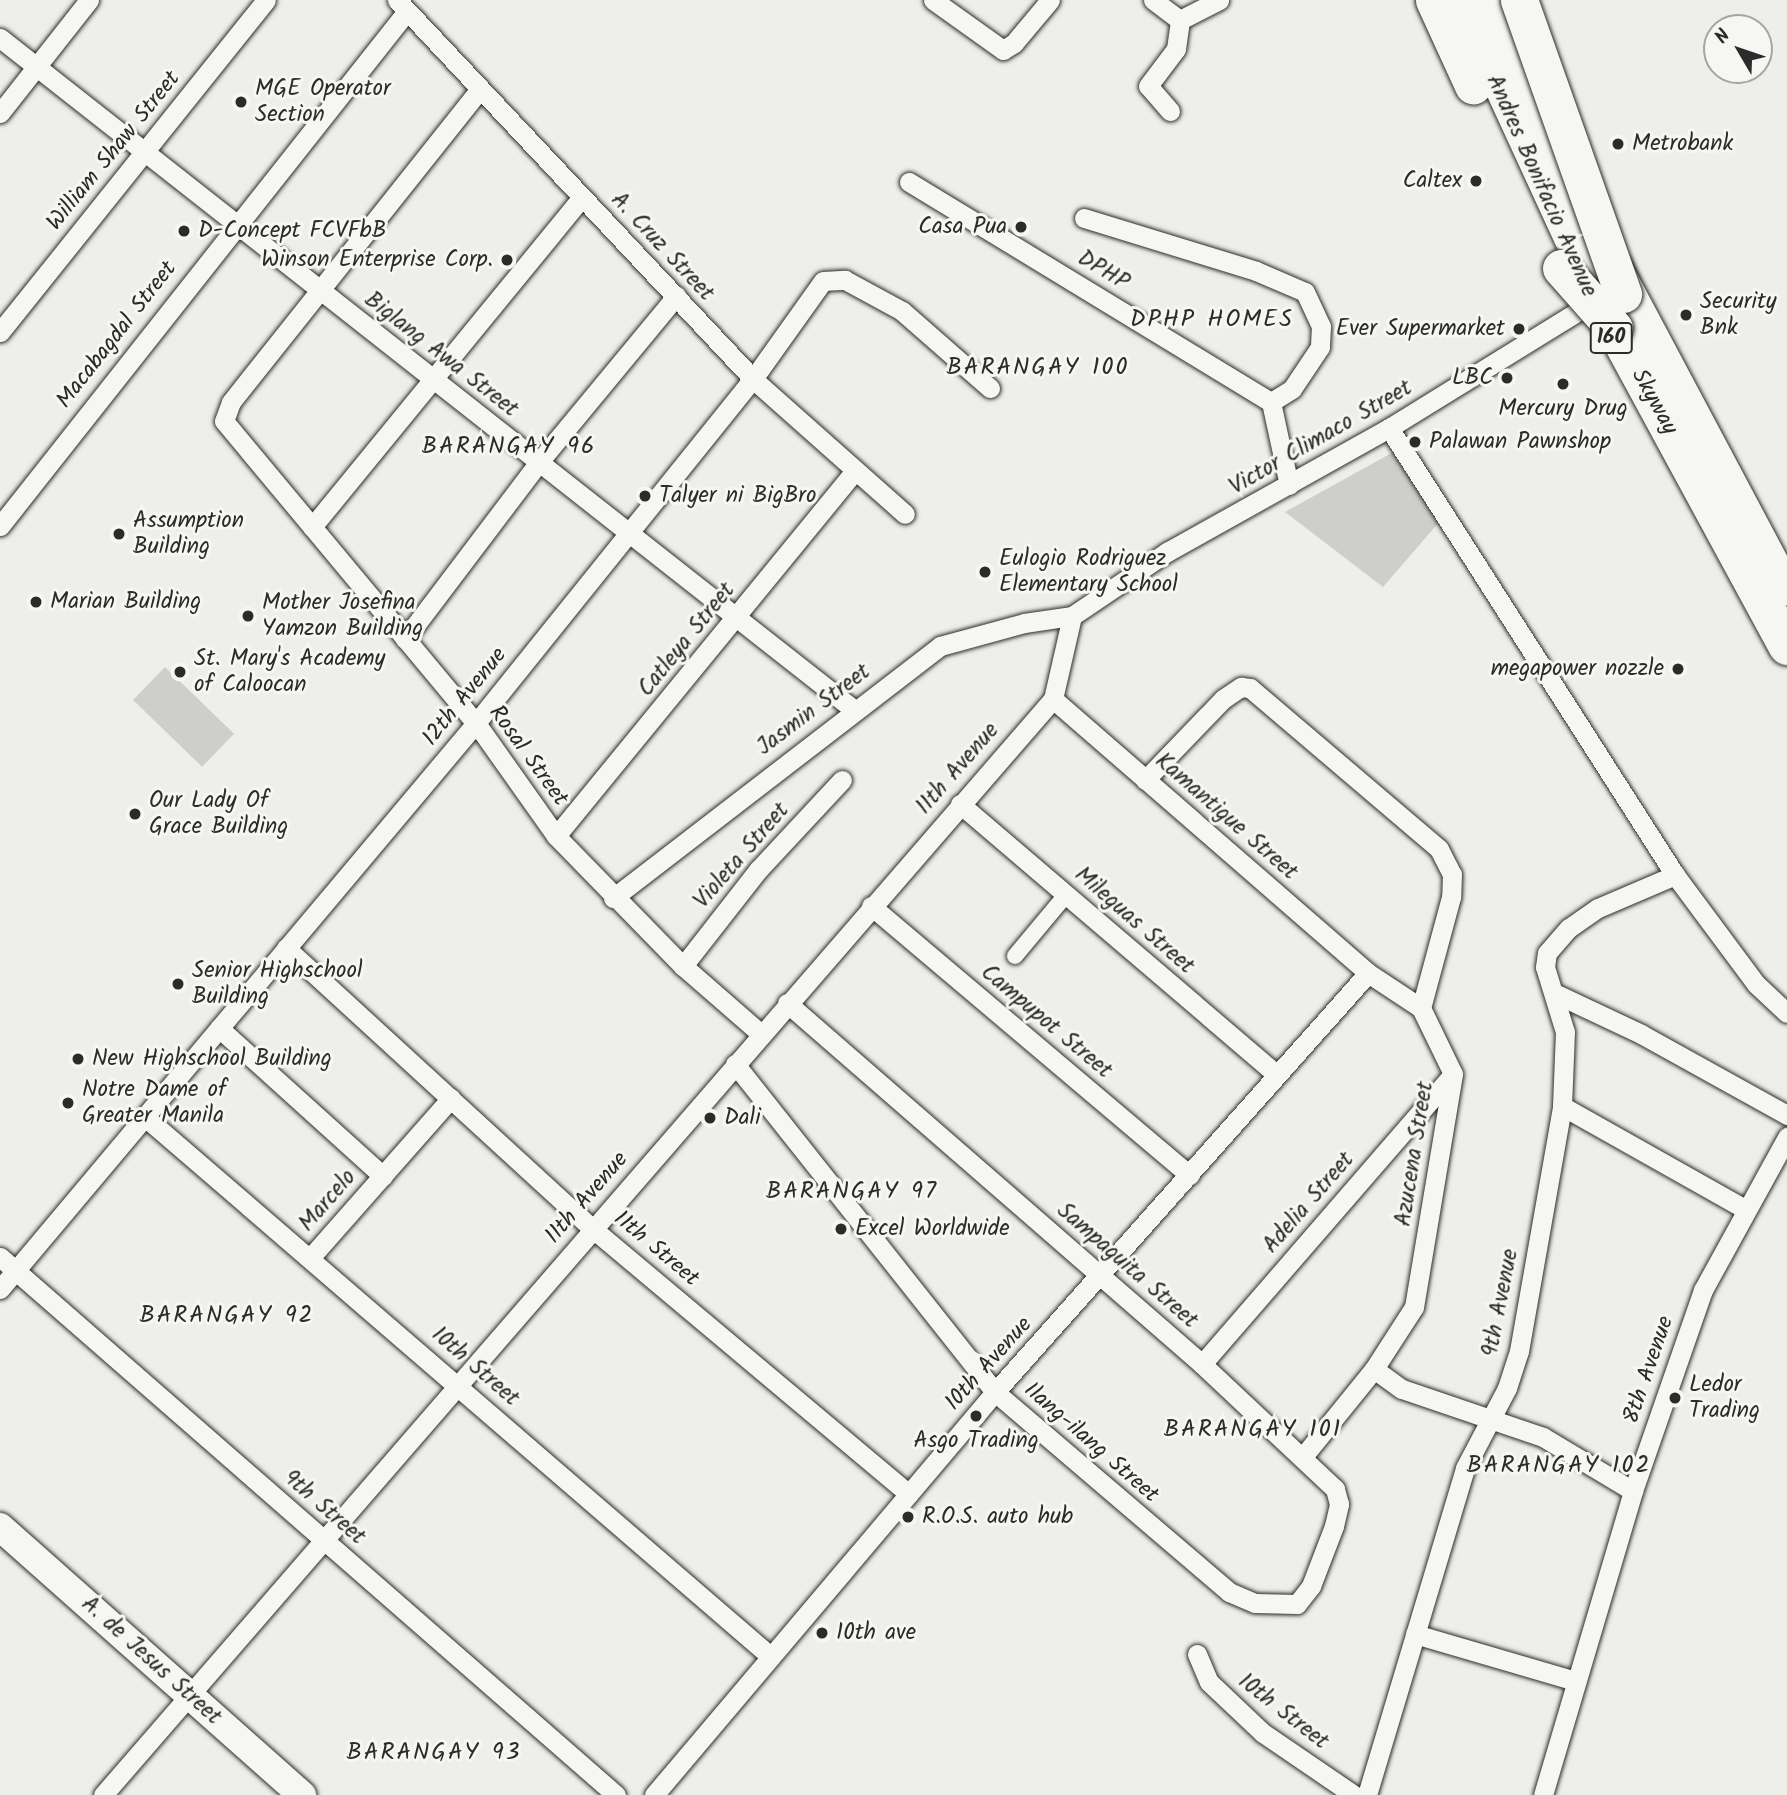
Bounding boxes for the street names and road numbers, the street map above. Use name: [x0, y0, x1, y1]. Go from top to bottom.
street label: William Shaw Street: [41, 66, 187, 236]
street label: Andres Bonifacio Avenue: [1480, 71, 1602, 301]
street label: A. Cruz Street: [605, 187, 719, 307]
street label: DPHP: [1072, 245, 1134, 297]
street label: Macabagdal Street: [51, 256, 183, 414]
street label: Biglang Awa Street: [359, 286, 523, 424]
road number: 160: [1588, 320, 1634, 356]
street label: Skyway: [1625, 364, 1683, 440]
street label: Victor Climaco Street: [1225, 374, 1417, 502]
street label: Catleya Street: [633, 577, 741, 703]
street label: 12th Avenue: [417, 642, 513, 752]
street label: Jasmin Street: [752, 658, 876, 762]
street label: Rosal Street: [482, 700, 574, 812]
street label: 11th Avenue: [911, 717, 1005, 821]
street label: Kamantigue Street: [1149, 748, 1303, 886]
street label: Violeta Street: [688, 797, 796, 915]
street label: Mileguas Street: [1068, 861, 1200, 981]
street label: Campupot Street: [975, 959, 1117, 1085]
street label: Azucena Street: [1390, 1080, 1440, 1228]
street label: 11th Avenue: [540, 1146, 634, 1250]
street label: Adelia Street: [1257, 1147, 1361, 1259]
street label: Marcelo: [294, 1164, 362, 1238]
street label: Sampaguita Street: [1051, 1197, 1203, 1335]
street label: 11th Street: [608, 1205, 704, 1293]
street label: 9th Avenue: [1477, 1247, 1525, 1359]
street label: 10th Avenue: [940, 1311, 1038, 1417]
street label: 8th Avenue: [1618, 1313, 1680, 1427]
street label: 10th Street: [425, 1321, 525, 1413]
street label: Ilang-ilang Street: [1018, 1377, 1164, 1509]
street label: 9th Street: [277, 1465, 371, 1551]
street label: A. de Jesus Street: [75, 1591, 227, 1731]
street label: 10th Street: [1232, 1668, 1334, 1756]

